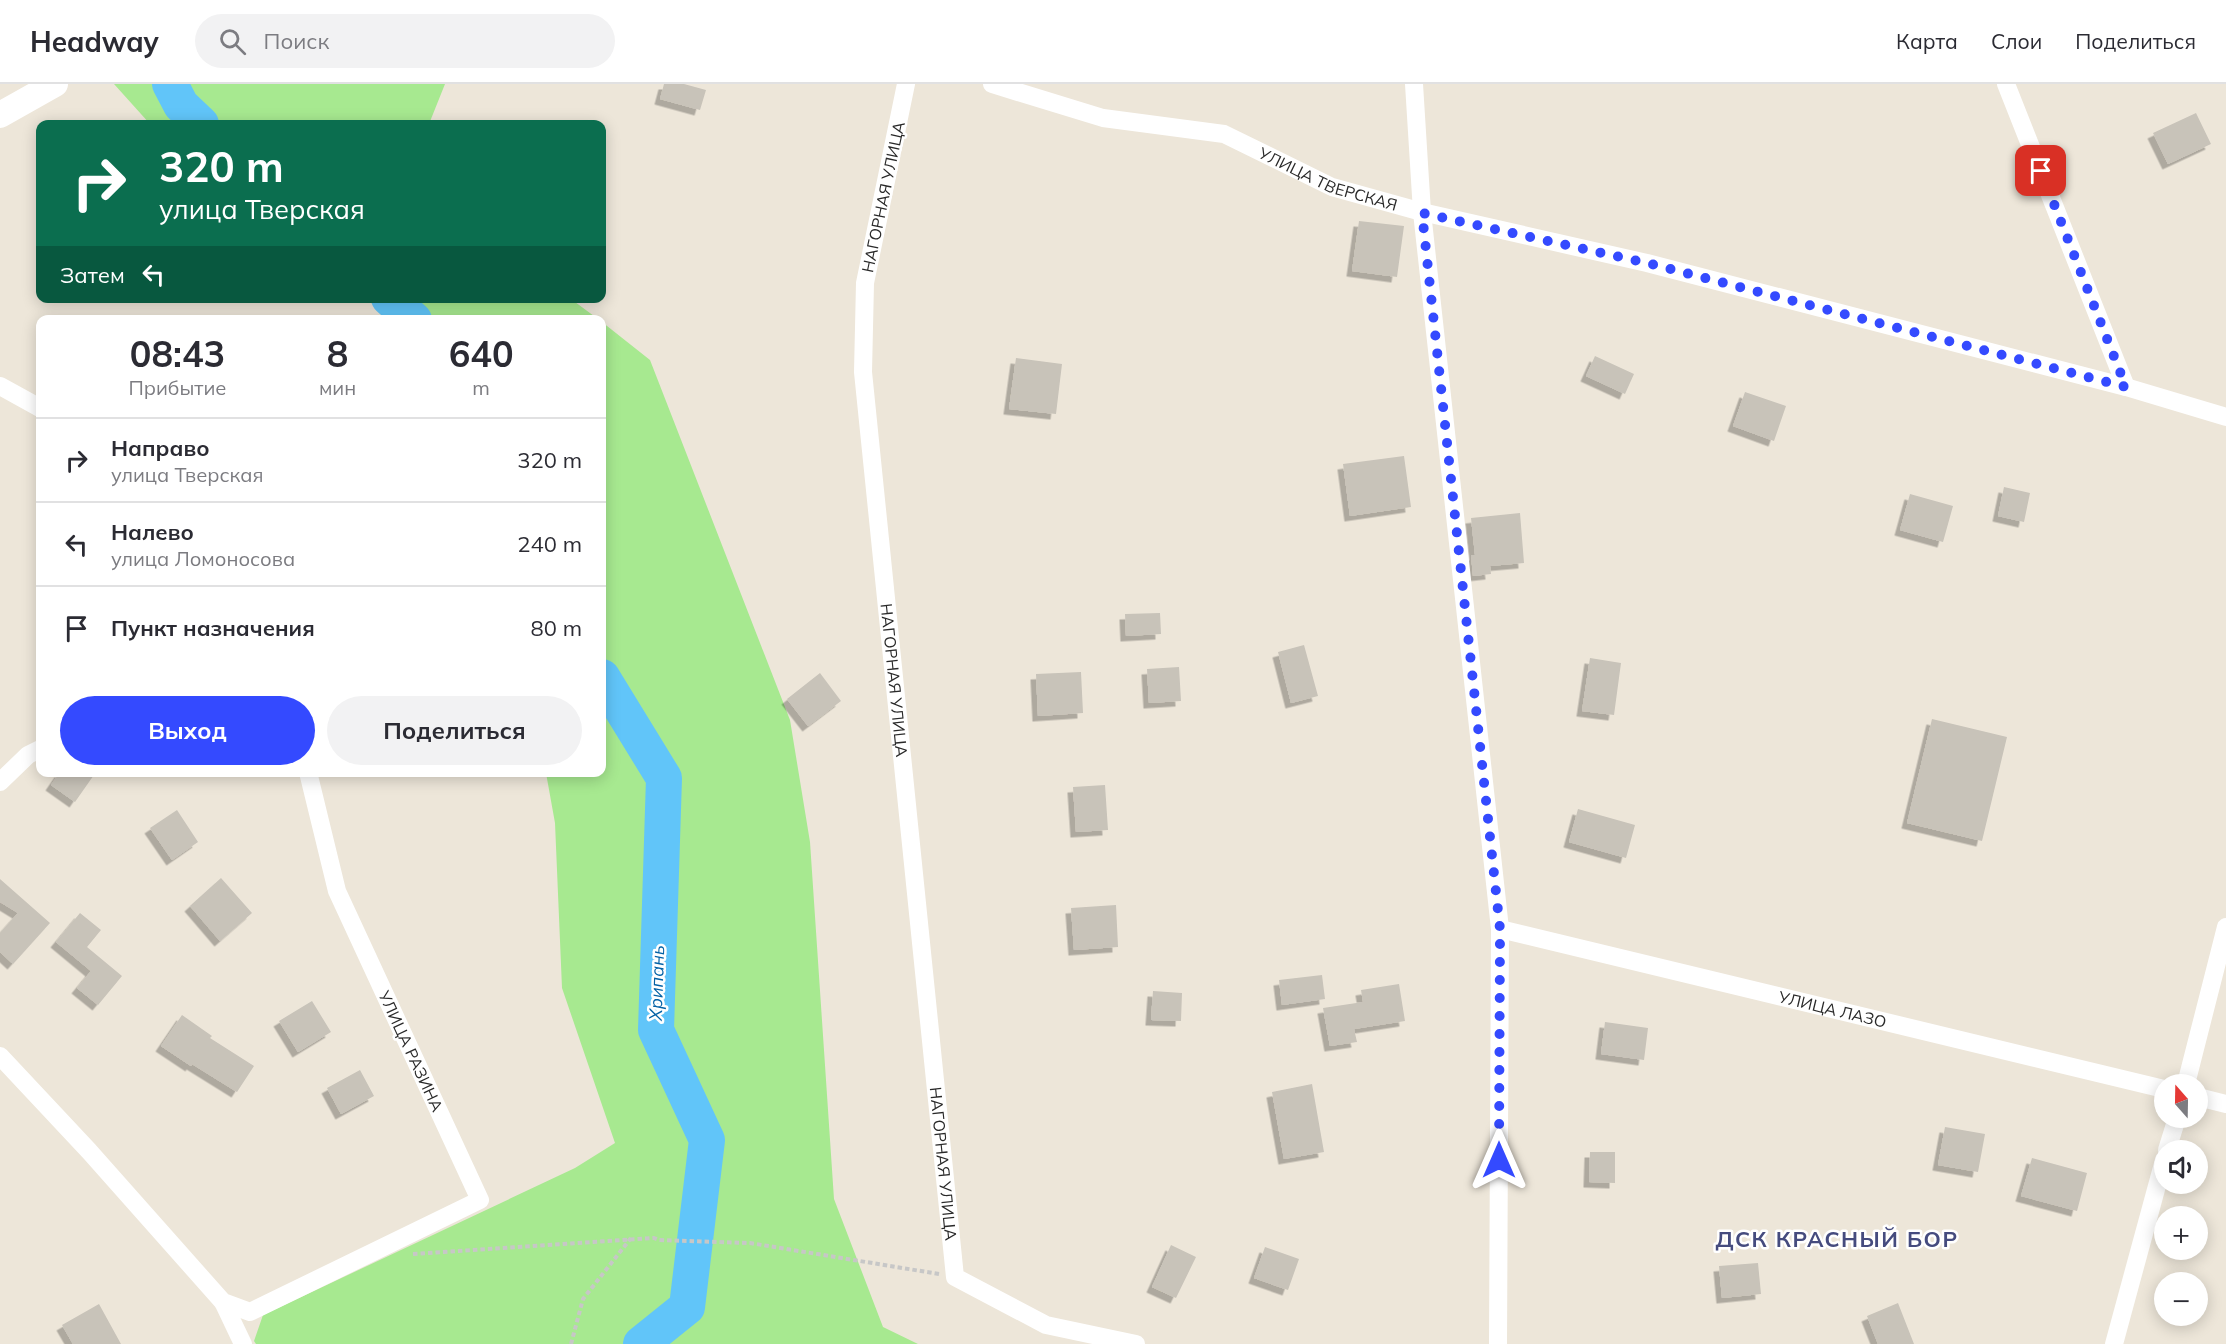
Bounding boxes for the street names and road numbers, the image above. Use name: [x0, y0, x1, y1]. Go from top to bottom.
street label: НАГОРНАЯ УЛИЦА: [857, 119, 909, 274]
street label: УЛИЦА ТВЕРСКАЯ: [1255, 142, 1400, 215]
street label: НАГОРНАЯ УЛИЦА: [877, 602, 912, 758]
street label: УЛИЦА ЛАЗО: [1776, 986, 1888, 1032]
street label: УЛИЦА РАЗИНА: [374, 987, 448, 1115]
street label: НАГОРНАЯ УЛИЦА: [926, 1086, 961, 1242]

